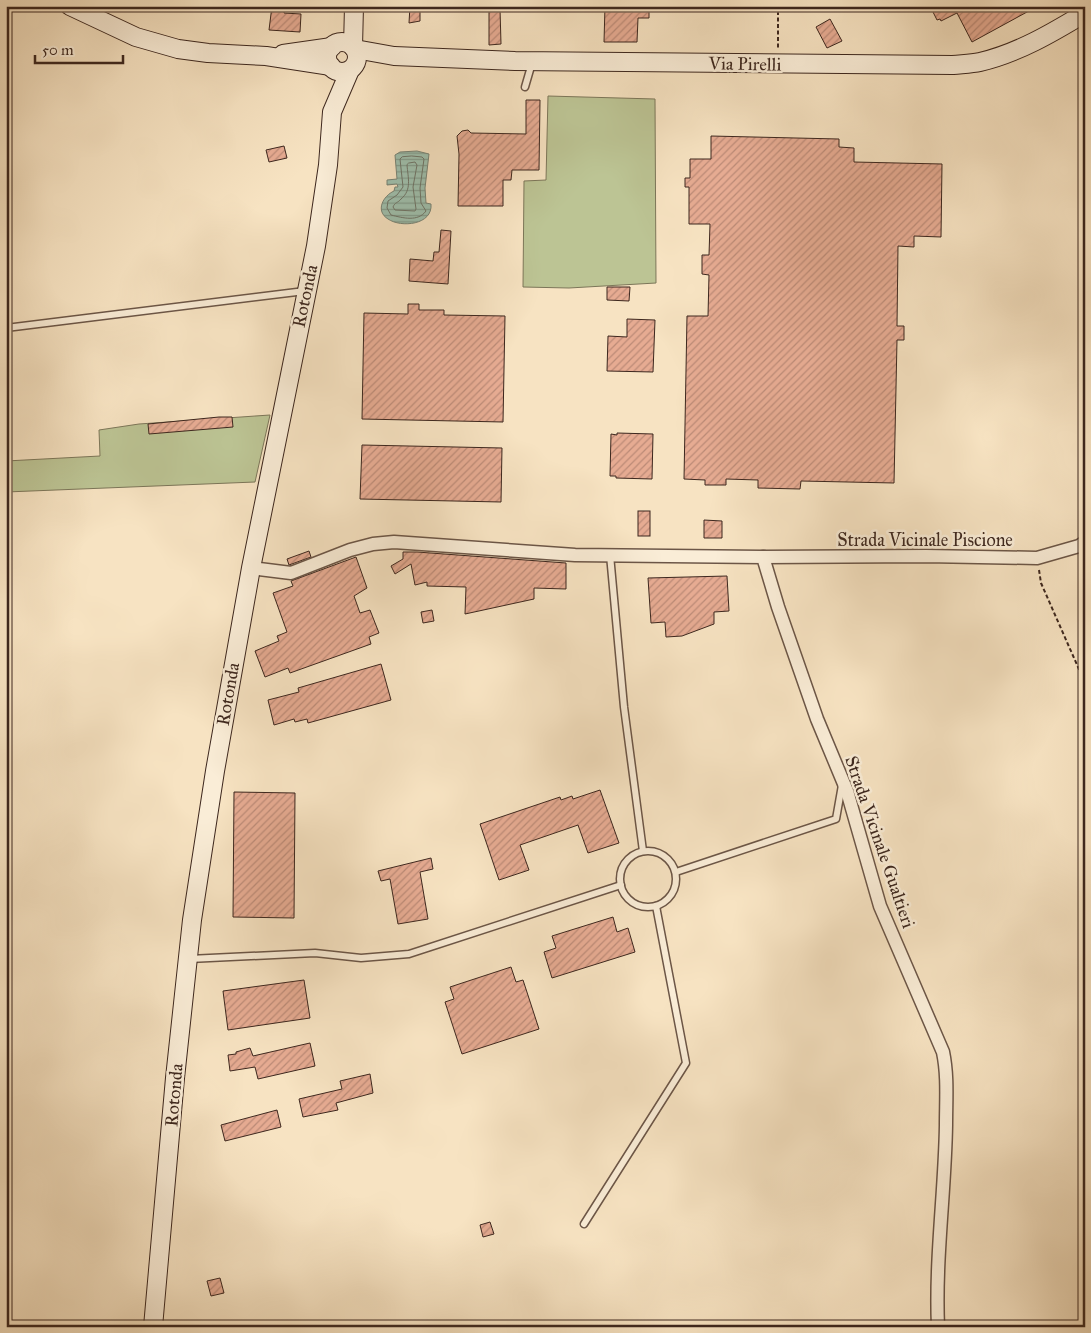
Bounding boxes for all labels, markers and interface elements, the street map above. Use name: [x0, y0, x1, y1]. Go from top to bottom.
scale bar: [35, 32, 122, 64]
text: 50 m: [42, 41, 74, 59]
street label: Via Pirelli: [707, 52, 782, 76]
street label: Rotonda: [288, 262, 322, 329]
street label: Strada Vicinale Piscione: [837, 529, 1013, 551]
street label: Rotonda: [212, 660, 244, 727]
street label: Strada Vicinale Gualtieri: [840, 753, 920, 931]
street label: Rotonda: [160, 1062, 188, 1128]

